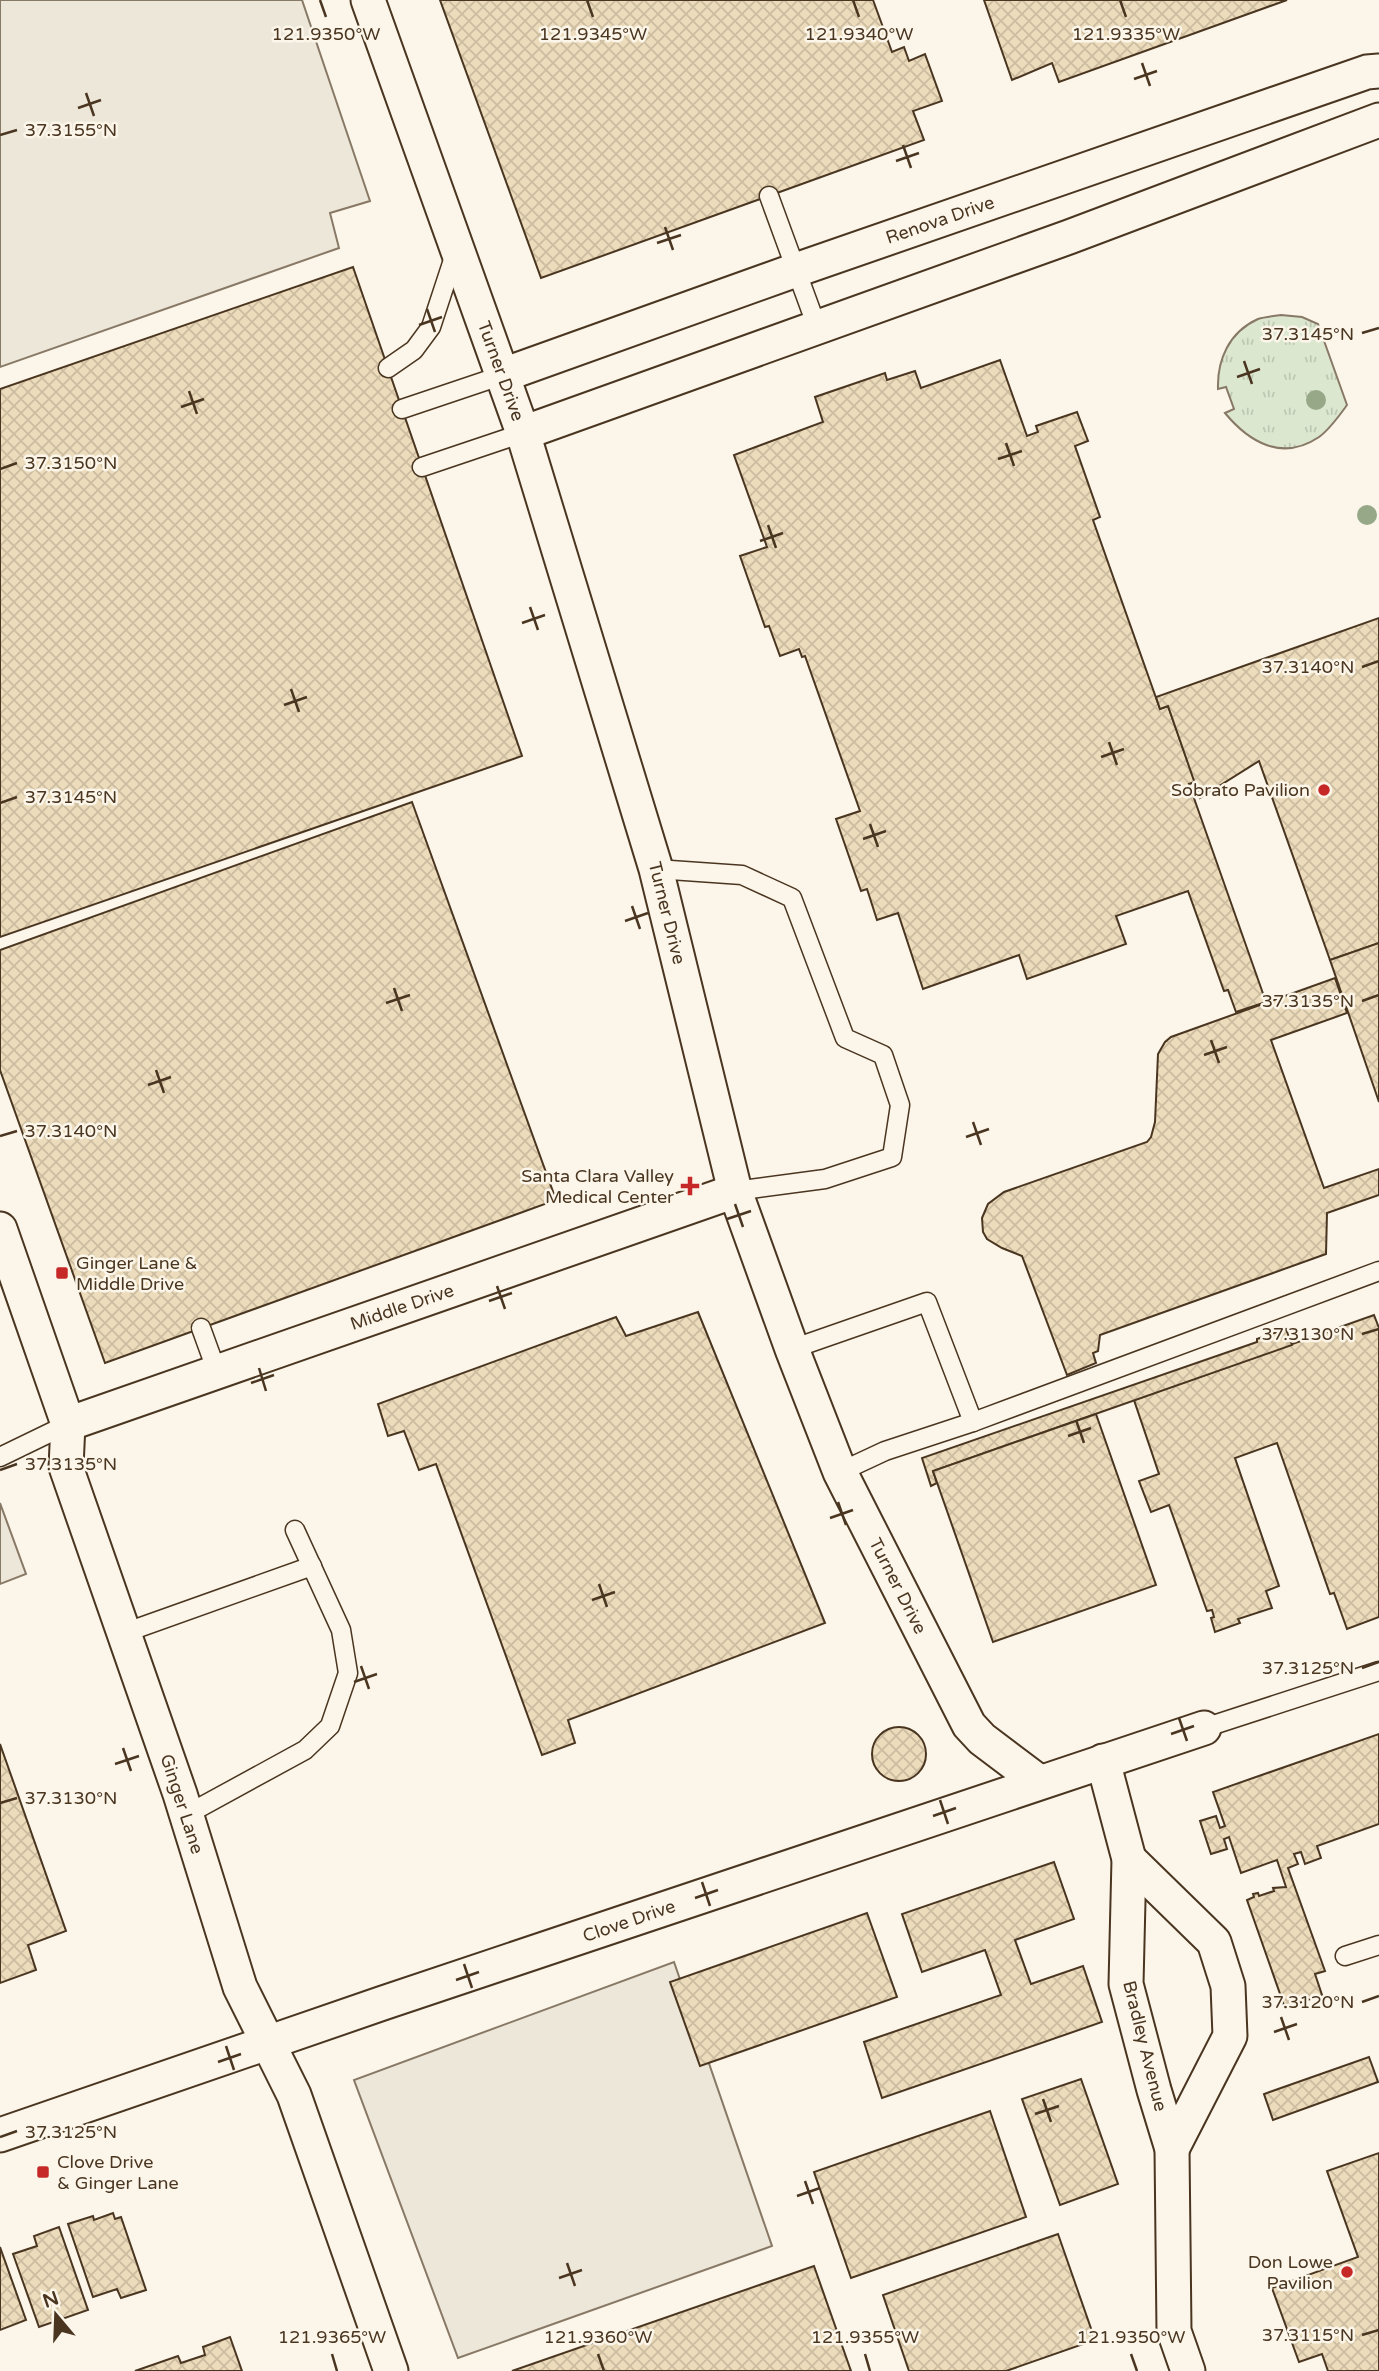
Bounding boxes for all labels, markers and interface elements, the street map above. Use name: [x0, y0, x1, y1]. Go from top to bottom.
text: 121.9350°W: [272, 23, 380, 45]
text: 121.9345°W: [539, 23, 647, 45]
text: 121.9340°W: [805, 23, 913, 45]
text: 121.9335°W: [1072, 23, 1180, 45]
text: 37.3155°N: [25, 119, 117, 141]
street label: Renova Drive: [883, 191, 997, 249]
street label: Turner Drive: [473, 318, 529, 424]
text: 37.3145°N: [1262, 323, 1354, 345]
text: 37.3150°N: [25, 452, 117, 474]
text: 37.3140°N: [1262, 656, 1354, 678]
place label: Sobrato Pavilion: [1171, 779, 1310, 801]
marker: Sobrato Pavilion: [1316, 782, 1332, 798]
text: 37.3145°N: [25, 786, 117, 808]
street label: Turner Drive: [644, 859, 690, 967]
text: 37.3135°N: [1262, 990, 1354, 1012]
text: 37.3140°N: [25, 1120, 117, 1142]
place label: Santa Clara Valley Medical Center: [521, 1165, 674, 1208]
marker: Santa Clara Valley Medical Center: [680, 1176, 700, 1196]
place label: Ginger Lane & Middle Drive: [76, 1252, 198, 1295]
marker: Ginger Lane & Middle Drive: [54, 1265, 70, 1281]
street label: Middle Drive: [347, 1279, 457, 1335]
text: 37.3130°N: [1262, 1323, 1354, 1345]
text: 37.3135°N: [25, 1453, 117, 1475]
street label: Turner Drive: [864, 1534, 932, 1638]
text: 37.3125°N: [1262, 1657, 1354, 1679]
street label: Ginger Lane: [155, 1751, 209, 1857]
text: 37.3130°N: [25, 1787, 117, 1809]
street label: Clove Drive: [580, 1895, 678, 1947]
street label: Bradley Avenue: [1118, 1978, 1172, 2114]
text: 37.3120°N: [1262, 1991, 1354, 2013]
text: 37.3125°N: [25, 2121, 117, 2143]
place label: Clove Drive & Ginger Lane: [57, 2151, 179, 2194]
marker: Clove Drive & Ginger Lane: [35, 2164, 51, 2180]
place label: Don Lowe Pavilion: [1248, 2251, 1333, 2294]
marker: Don Lowe Pavilion: [1339, 2264, 1355, 2280]
north arrow: [21, 2280, 91, 2350]
text: N: [40, 2287, 62, 2313]
text: 37.3115°N: [1262, 2324, 1354, 2346]
text: 121.9365°W: [278, 2326, 386, 2348]
text: 121.9360°W: [544, 2326, 652, 2348]
text: 121.9355°W: [811, 2326, 919, 2348]
text: 121.9350°W: [1077, 2326, 1185, 2348]

